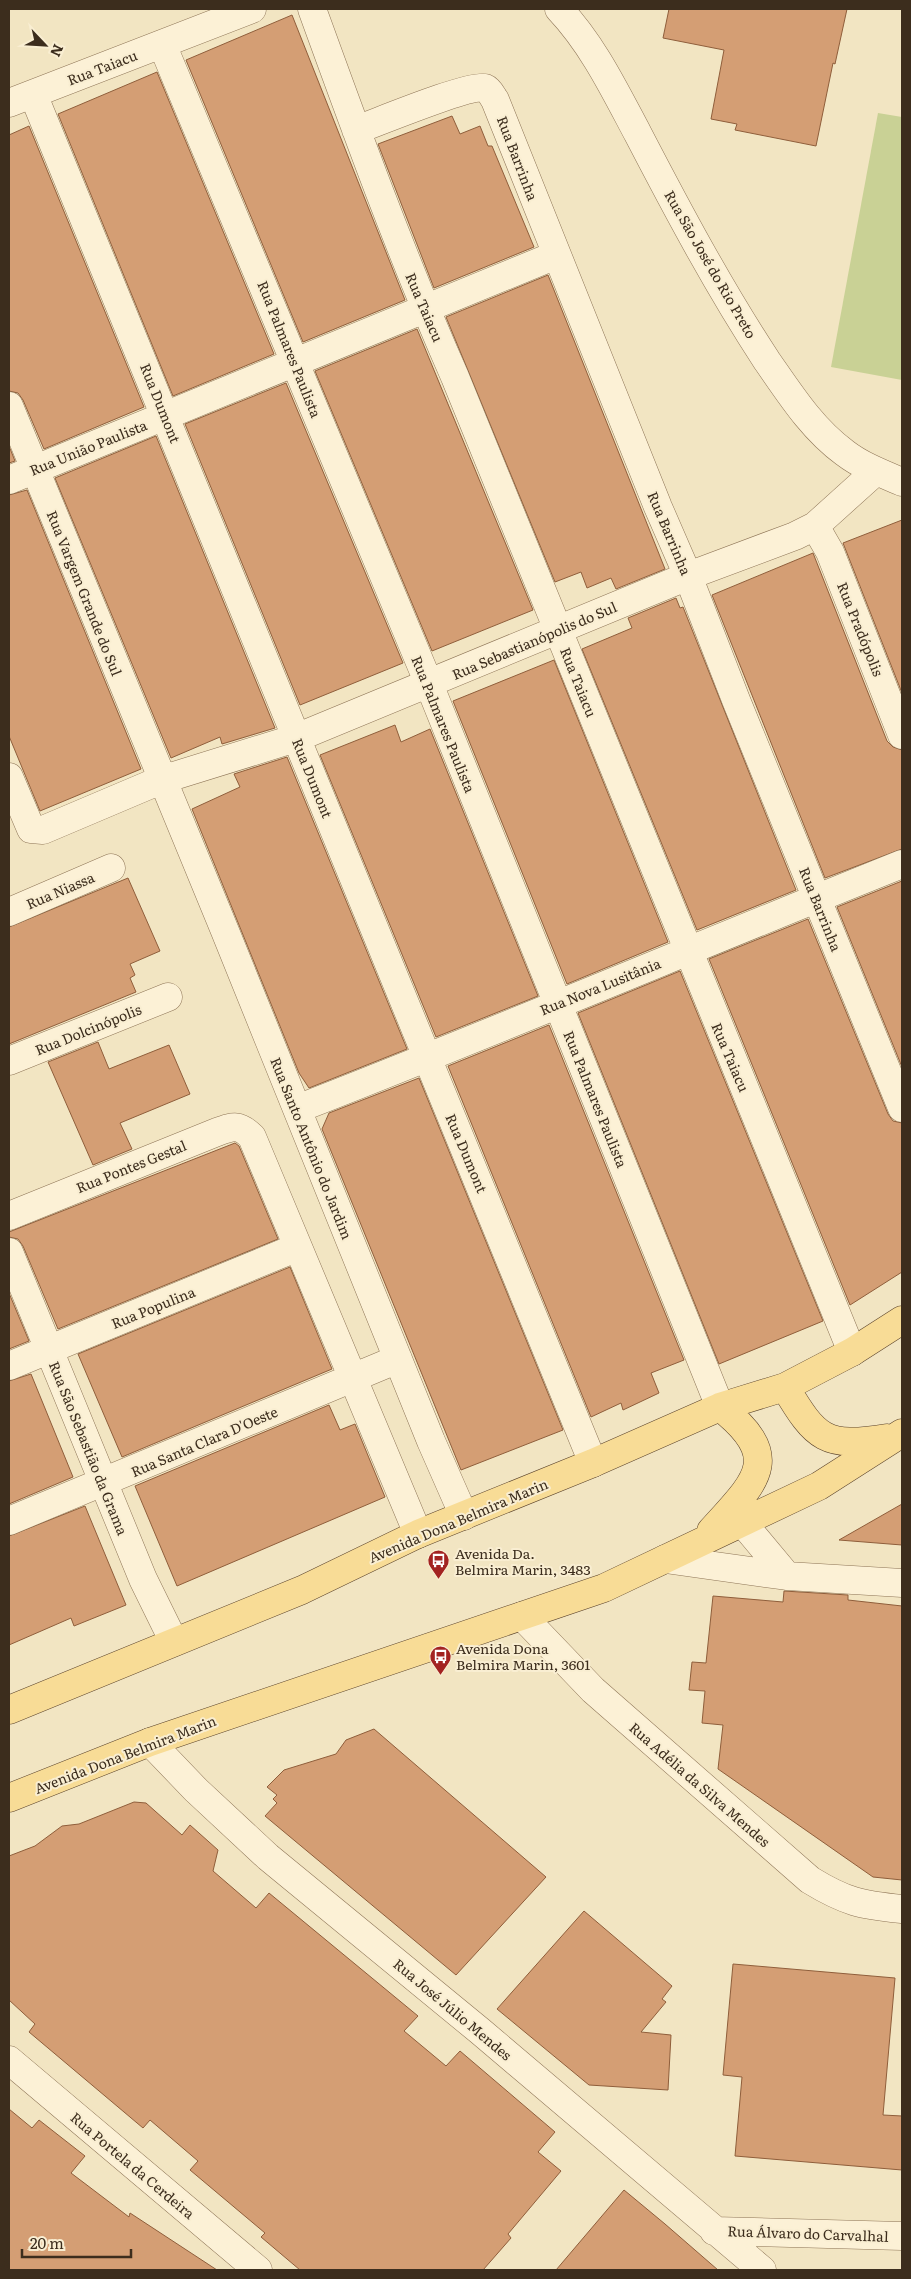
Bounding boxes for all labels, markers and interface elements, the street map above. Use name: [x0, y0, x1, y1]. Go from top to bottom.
north arrow: [20, 20, 70, 70]
text: N: [46, 41, 69, 61]
street label: Rua Taiacu: [64, 44, 140, 90]
street label: Rua Barrinha: [493, 113, 544, 204]
street label: Rua São José do Rio Preto: [660, 186, 762, 342]
street label: Rua Taiacu: [401, 269, 449, 345]
street label: Rua Palmares Paulista: [253, 278, 327, 421]
street label: Rua Dumont: [136, 360, 186, 446]
street label: Rua União Paulista: [26, 414, 150, 480]
street label: Rua Barrinha: [643, 488, 697, 578]
street label: Rua Vargem Grande do Sul: [43, 507, 127, 679]
street label: Rua Pradópolis: [833, 579, 889, 679]
street label: Rua Sebastianópolis do Sul: [448, 596, 620, 684]
street label: Rua Taiacu: [556, 644, 602, 720]
street label: Rua Palmares Paulista: [407, 653, 481, 796]
street label: Rua Dumont: [288, 735, 338, 821]
street label: Rua Barrinha: [795, 864, 847, 955]
street label: Rua Niassa: [23, 866, 98, 913]
street label: Rua Nova Lusitânia: [537, 952, 664, 1019]
street label: Rua Dolcinópolis: [32, 999, 144, 1059]
street label: Rua Taiacu: [707, 1019, 755, 1095]
street label: Rua Palmares Paulista: [559, 1028, 633, 1171]
street label: Rua Santo Antônio do Jardim: [266, 1054, 358, 1242]
street label: Rua Dumont: [441, 1110, 493, 1196]
street label: Rua Pontes Gestal: [73, 1135, 189, 1197]
street label: Rua Populina: [108, 1281, 198, 1333]
street label: Rua São Sebastião da Grama: [45, 1358, 133, 1538]
street label: Rua Santa Clara D'Oeste: [127, 1401, 281, 1481]
street label: Avenida Dona Belmira Marin: [365, 1473, 551, 1567]
place label: Avenida Da. Belmira Marin, 3483: [455, 1543, 591, 1579]
bus stop icon: Avenida Da. Belmira Marin, 3483: [427, 1549, 451, 1580]
place label: Avenida Dona Belmira Marin, 3601: [456, 1638, 590, 1674]
bus stop icon: Avenida Dona Belmira Marin, 3601: [428, 1644, 452, 1675]
street label: Avenida Dona Belmira Marin: [31, 1710, 219, 1798]
street label: Rua Adélia da Silva Mendes: [625, 1717, 775, 1851]
street label: Rua José Júlio Mendes: [390, 1953, 516, 2065]
street label: Rua Portela da Cerdeira: [67, 2107, 200, 2223]
street label: Rua Álvaro do Carvalhal: [727, 2220, 889, 2246]
scale bar: [22, 2226, 131, 2258]
text: 20 m: [30, 2231, 64, 2254]

